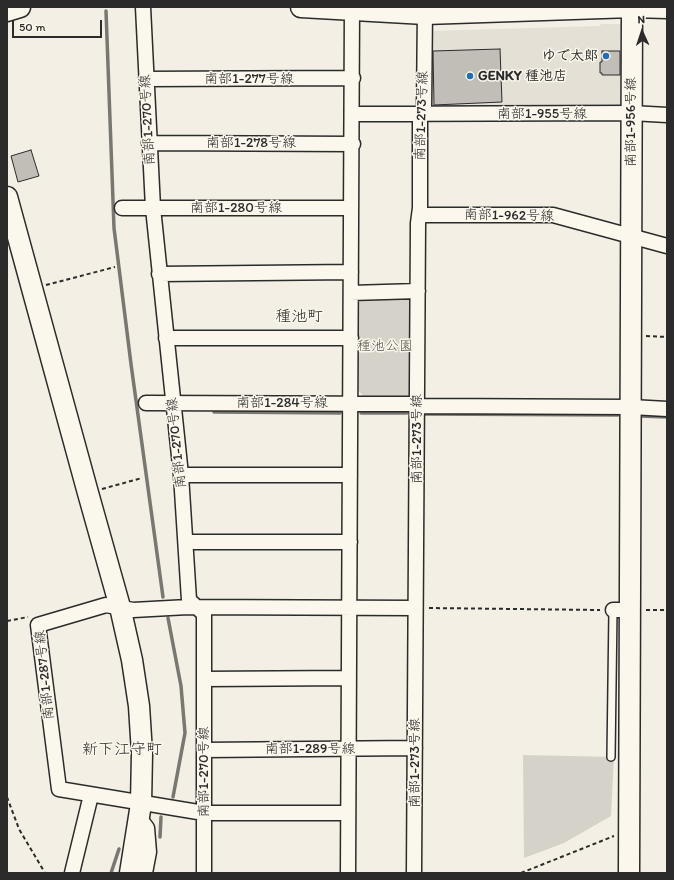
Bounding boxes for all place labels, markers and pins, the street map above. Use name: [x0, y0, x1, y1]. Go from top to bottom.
place label: ゆで太郎: [542, 48, 598, 64]
marker: ゆで太郎: [601, 51, 611, 61]
place label: GENKY 種池店: [478, 68, 567, 84]
marker: GENKY 種池店: [465, 71, 475, 81]

